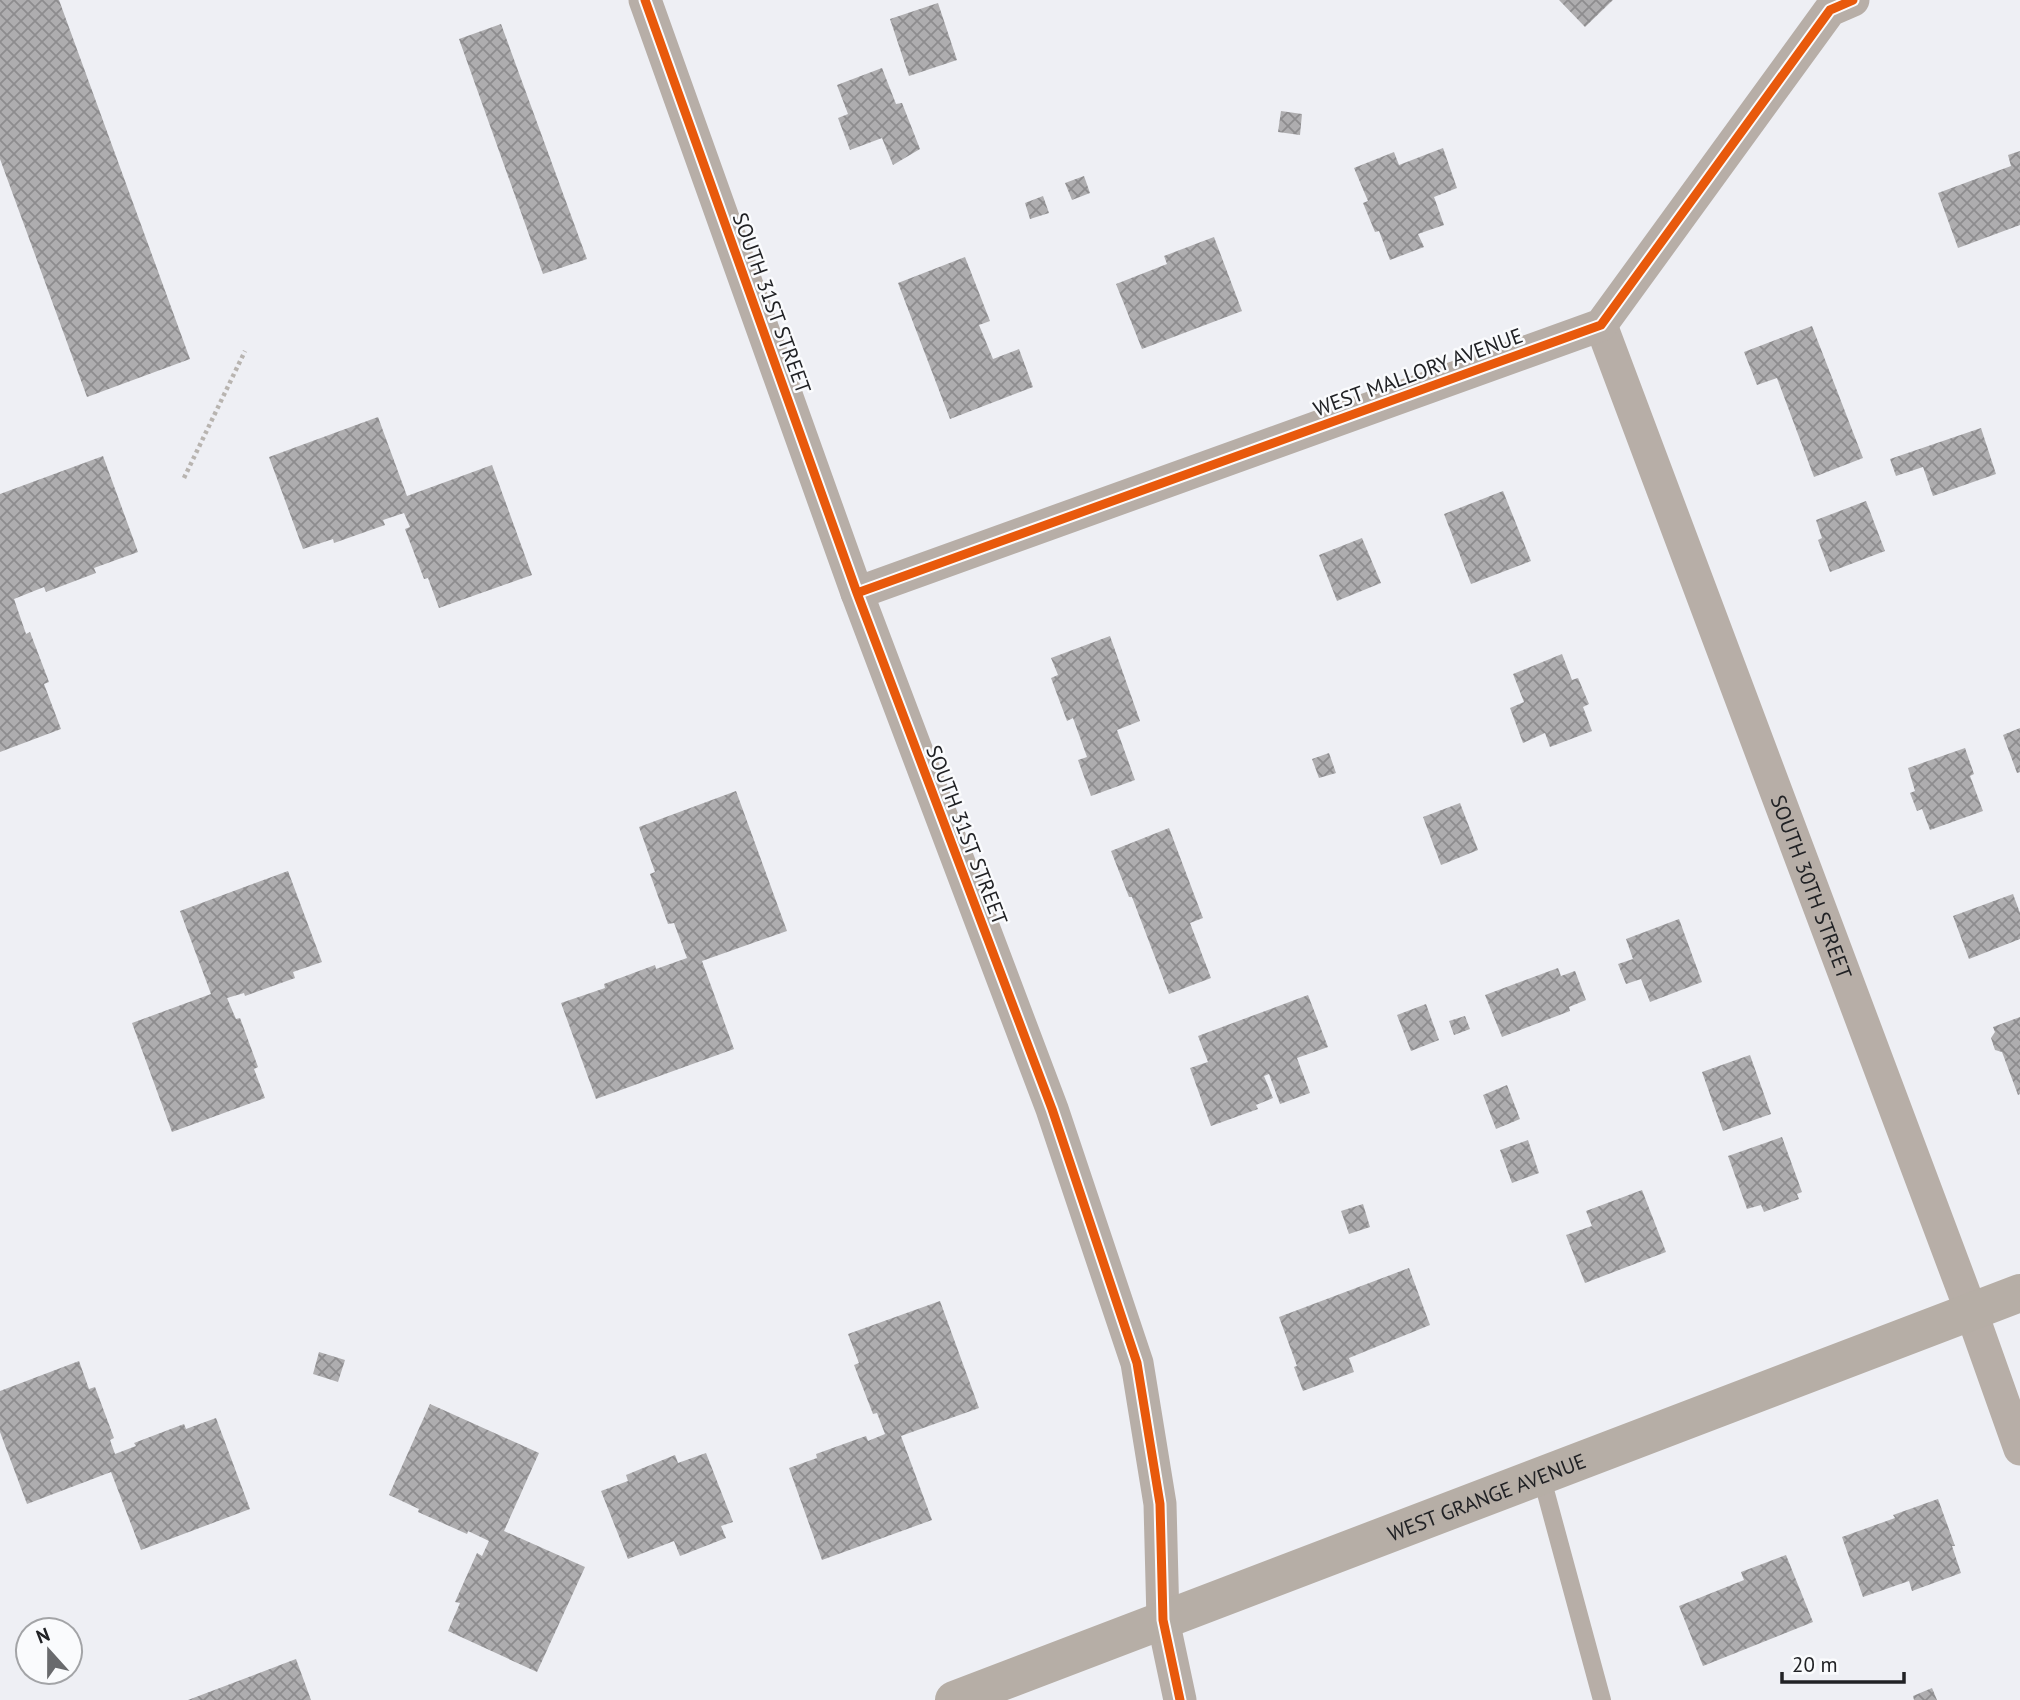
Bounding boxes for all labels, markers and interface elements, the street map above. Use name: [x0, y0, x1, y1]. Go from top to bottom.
street label: SOUTH 31ST STREET: [727, 209, 817, 397]
street label: WEST MALLORY AVENUE: [1310, 322, 1526, 422]
street label: SOUTH 31ST STREET: [920, 741, 1014, 929]
street label: SOUTH 30TH STREET: [1765, 791, 1859, 983]
street label: WEST GRANGE AVENUE: [1383, 1447, 1590, 1547]
north arrow: [14, 1616, 84, 1686]
text: N: [33, 1622, 53, 1649]
scale bar: [1782, 1640, 1904, 1684]
text: 20 m: [1792, 1651, 1838, 1678]

